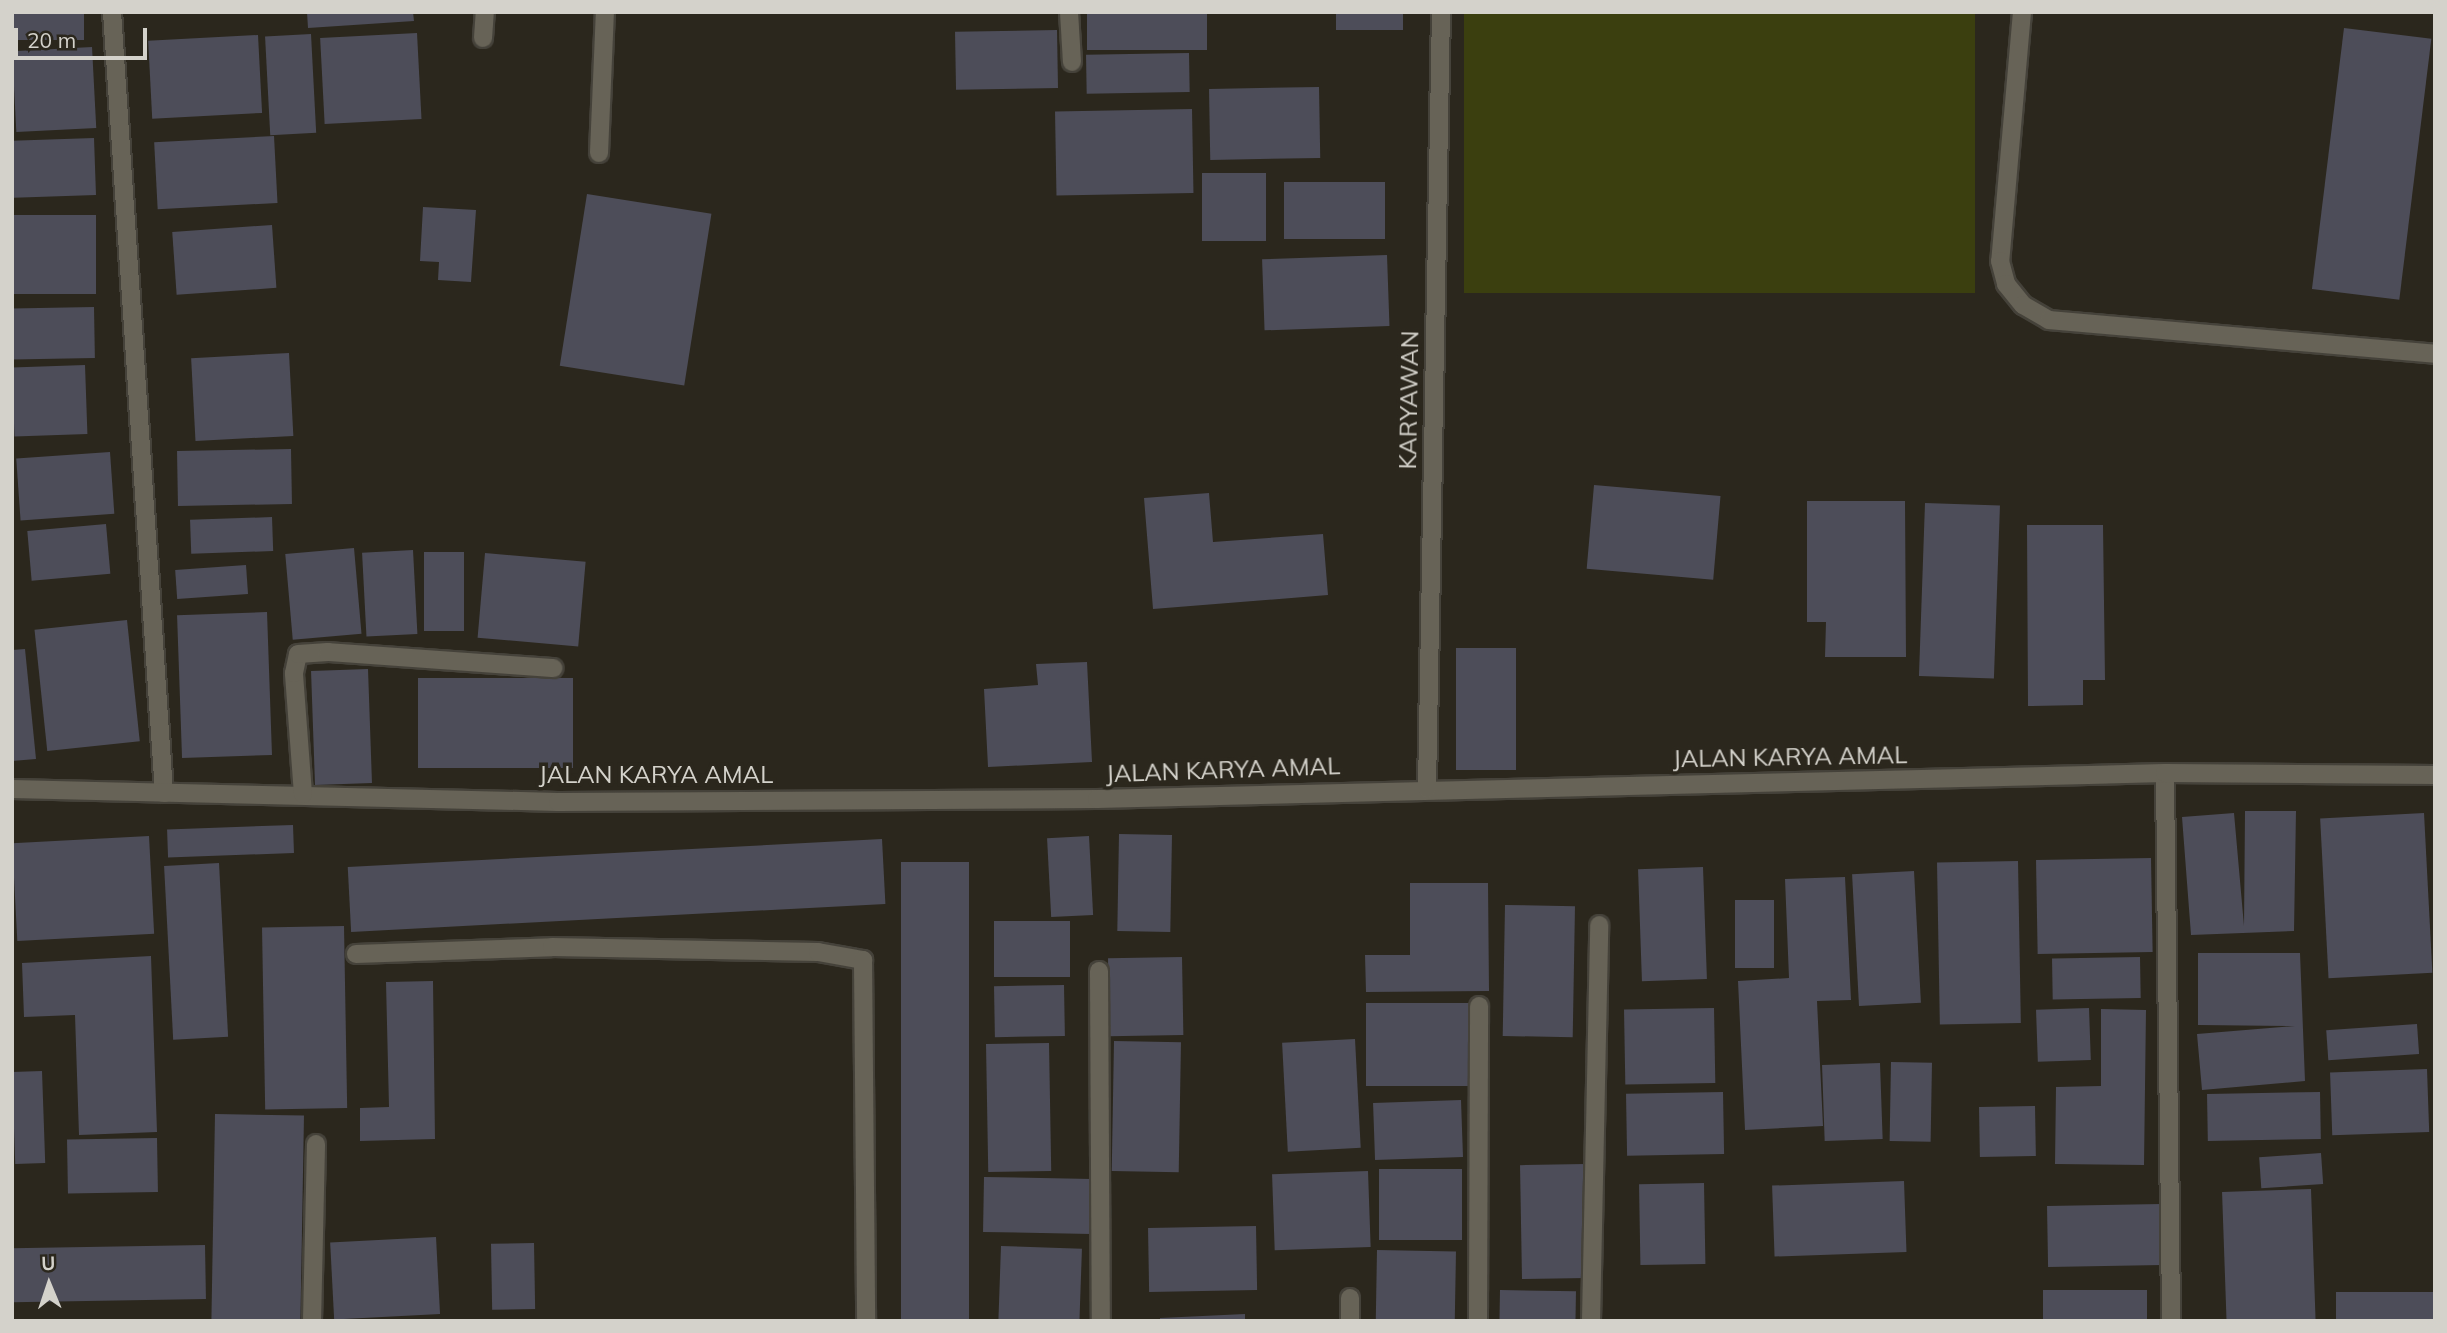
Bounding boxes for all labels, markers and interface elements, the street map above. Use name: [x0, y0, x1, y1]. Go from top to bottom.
scale bar: [18, 14, 150, 58]
text: 20 m: [27, 27, 76, 53]
street label: KARYAWAN: [1393, 330, 1425, 470]
street label: JALAN KARYA AMAL: [1673, 741, 1907, 773]
street label: JALAN KARYA AMAL: [1105, 752, 1341, 788]
street label: JALAN KARYA AMAL: [539, 761, 773, 789]
north arrow: [14, 1249, 84, 1319]
text: U: [41, 1251, 56, 1275]

